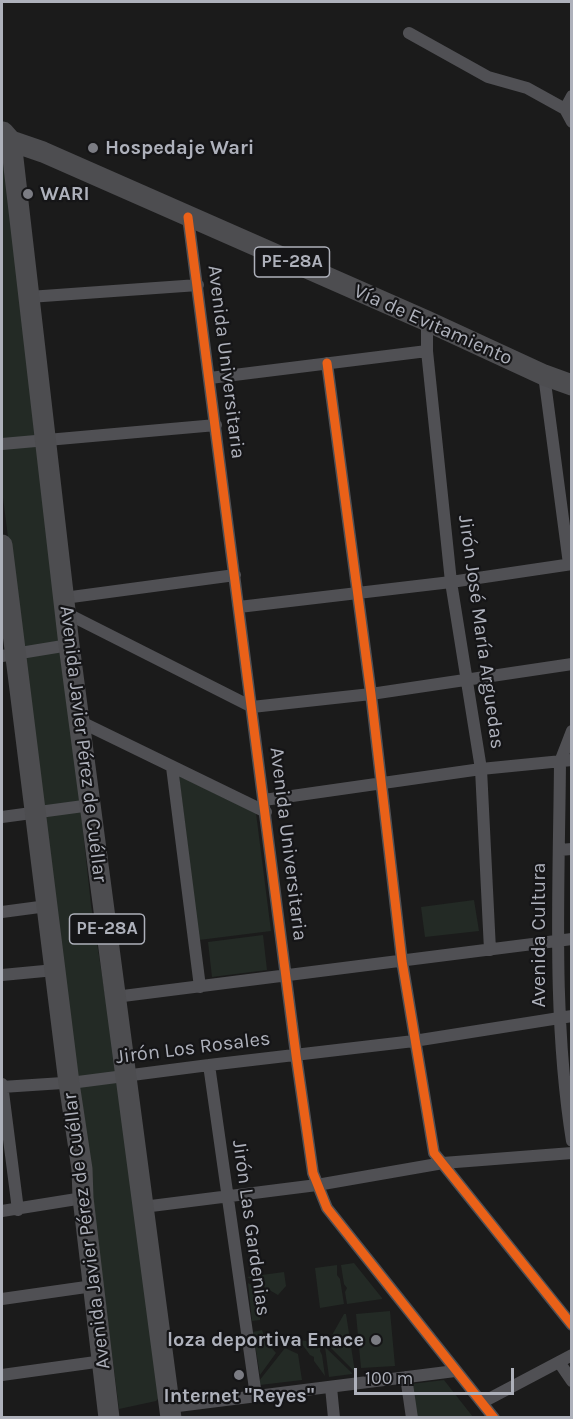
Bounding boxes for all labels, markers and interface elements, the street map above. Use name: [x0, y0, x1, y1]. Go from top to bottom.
place label: Hospedaje Wari: [105, 136, 254, 160]
marker: Hospedaje Wari: [86, 141, 100, 155]
place label: WARI: [40, 182, 90, 206]
marker: WARI: [21, 187, 35, 201]
road number: PE-28A: [254, 247, 330, 277]
street label: Avenida Universitaria: [202, 264, 250, 460]
street label: Vía de Evitamiento: [350, 279, 516, 371]
street label: Jirón José María Arguedas: [453, 514, 509, 750]
street label: Avenida Javier Pérez de Cuéllar: [54, 604, 112, 884]
street label: Avenida Universitaria: [264, 746, 312, 942]
street label: Avenida Cultura: [527, 863, 551, 1007]
road number: PE-28A: [70, 914, 144, 944]
street label: Jirón Los Rosales: [114, 1027, 272, 1069]
street label: Avenida Javier Pérez de Cuéllar: [58, 1091, 116, 1371]
street label: Jirón Las Gardenias: [227, 1138, 275, 1318]
place label: loza deportiva Enace: [167, 1328, 364, 1352]
marker: loza deportiva Enace: [369, 1333, 383, 1347]
scale bar: [357, 1356, 518, 1394]
text: 100 m: [365, 1367, 413, 1389]
marker: Internet "Reyes": [232, 1368, 246, 1382]
place label: Internet "Reyes": [164, 1384, 314, 1408]

